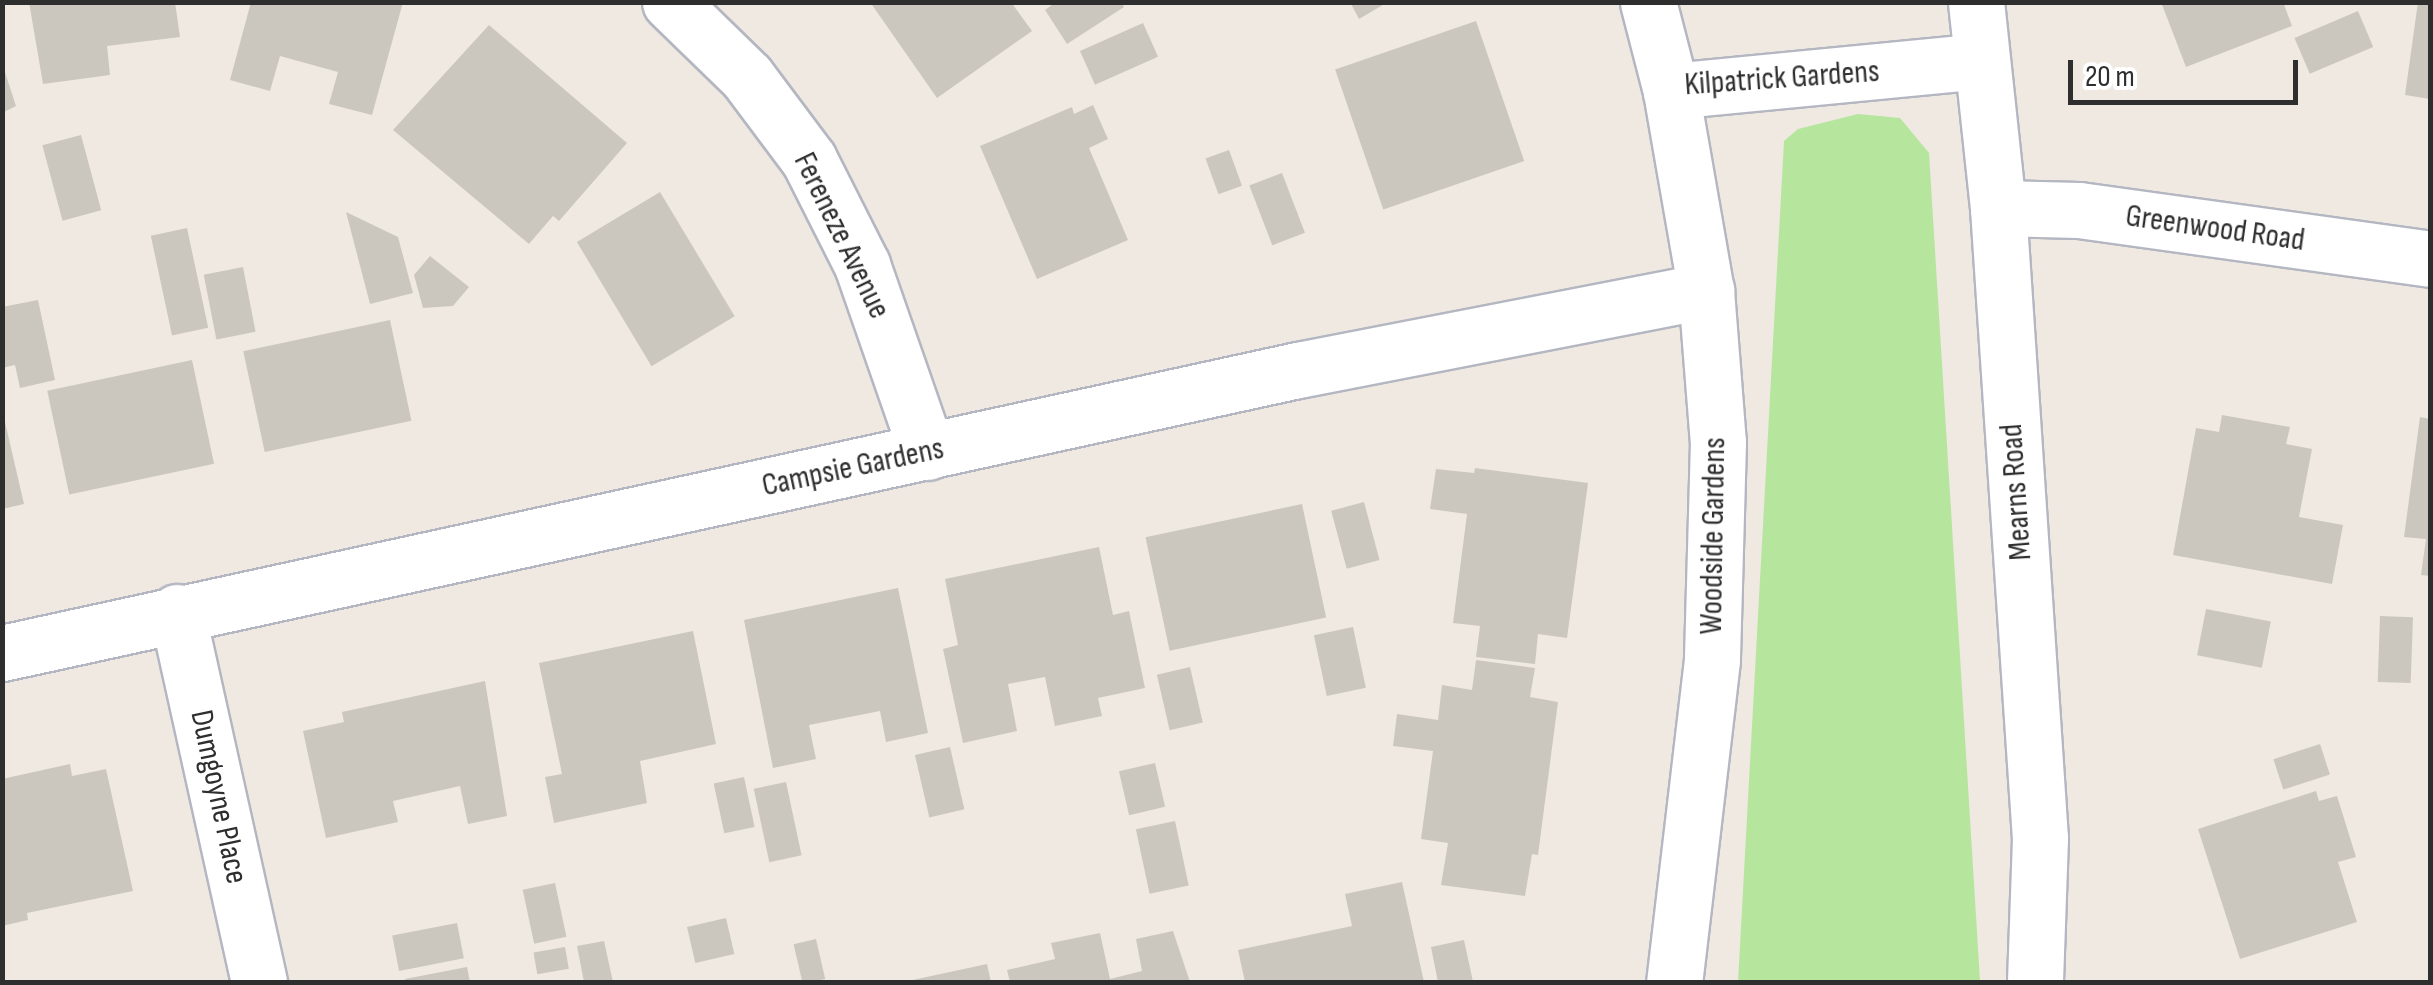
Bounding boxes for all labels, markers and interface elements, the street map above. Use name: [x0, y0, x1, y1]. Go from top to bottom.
scale bar: [2073, 40, 2303, 102]
street label: Kilpatrick Gardens: [1683, 53, 1881, 105]
text: 20 m: [2085, 59, 2135, 95]
street label: Fereneze Avenue: [784, 147, 898, 325]
street label: Greenwood Road: [2123, 197, 2307, 261]
street label: Mearns Road: [1993, 422, 2041, 562]
street label: Campsie Gardens: [759, 430, 947, 506]
street label: Woodside Gardens: [1693, 437, 1735, 635]
street label: Dumgoyne Place: [181, 707, 255, 887]

